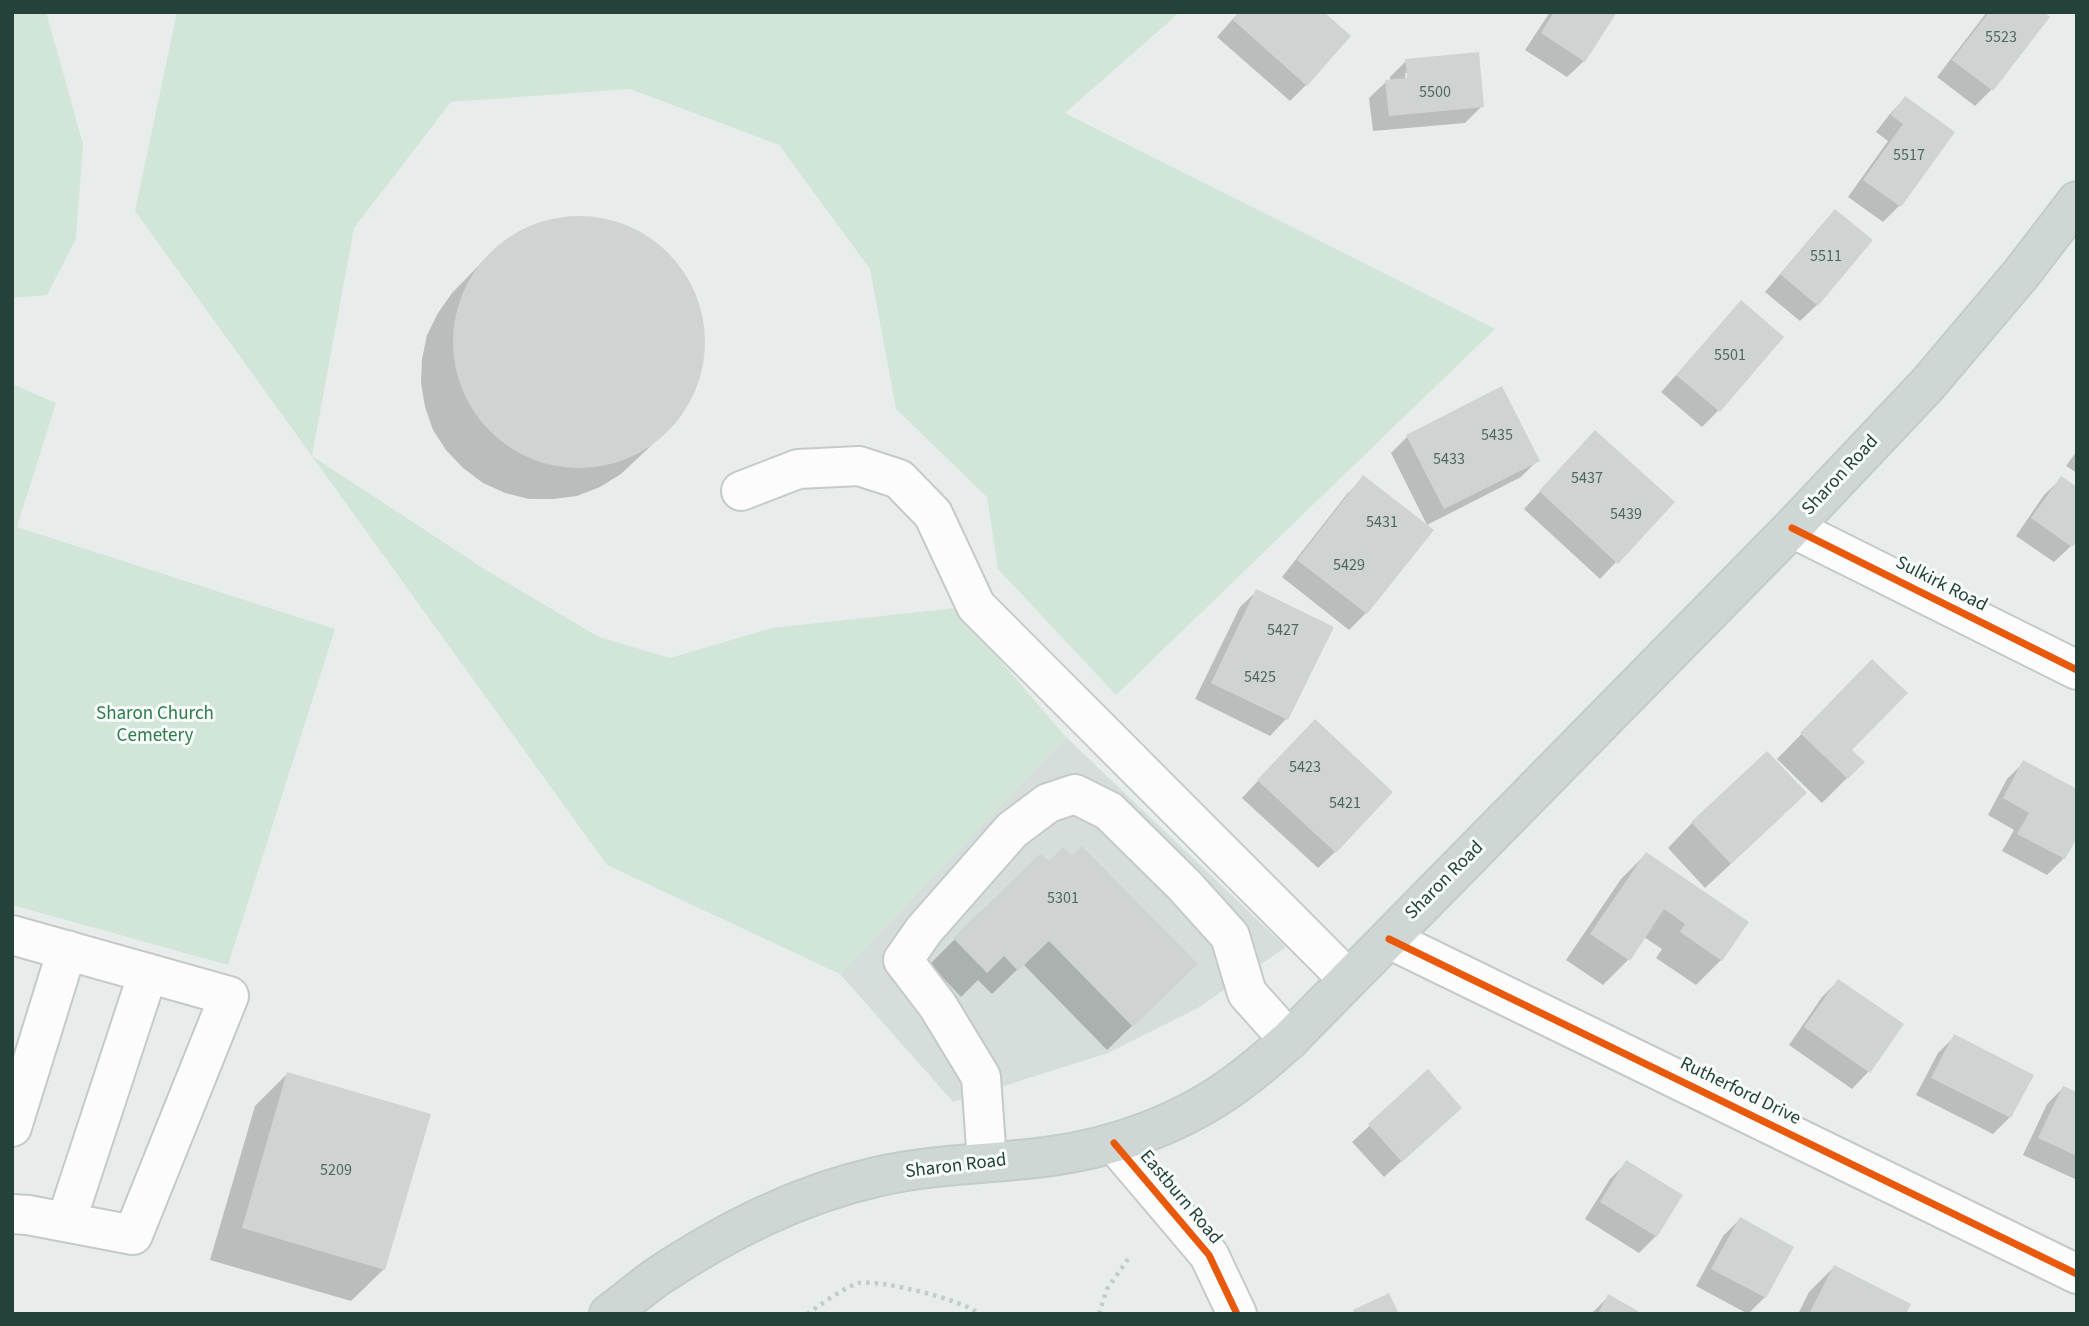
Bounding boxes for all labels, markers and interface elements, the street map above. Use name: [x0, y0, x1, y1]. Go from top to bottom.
house number: 5523: [1985, 28, 2017, 48]
house number: 5500: [1419, 83, 1451, 103]
house number: 5517: [1893, 146, 1925, 166]
house number: 5511: [1810, 247, 1842, 267]
house number: 5501: [1714, 346, 1746, 366]
house number: 5435: [1481, 426, 1513, 446]
street label: Sharon Road: [1798, 431, 1884, 521]
house number: 5433: [1433, 450, 1465, 470]
house number: 5437: [1571, 469, 1603, 489]
house number: 5439: [1610, 505, 1642, 525]
house number: 5431: [1366, 513, 1398, 533]
street label: Sulkirk Road: [1891, 552, 1991, 618]
house number: 5429: [1333, 556, 1365, 576]
house number: 5427: [1267, 621, 1299, 641]
house number: 5425: [1244, 668, 1276, 688]
park label: Sharon Church Cemetery: [96, 704, 214, 748]
house number: 5423: [1289, 758, 1321, 778]
house number: 5421: [1329, 794, 1361, 814]
street label: Sharon Road: [1401, 837, 1489, 925]
house number: 5301: [1047, 889, 1079, 909]
street label: Rutherford Drive: [1676, 1053, 1804, 1131]
street label: Eastburn Road: [1134, 1146, 1226, 1250]
street label: Sharon Road: [904, 1149, 1008, 1185]
house number: 5209: [320, 1161, 352, 1181]

